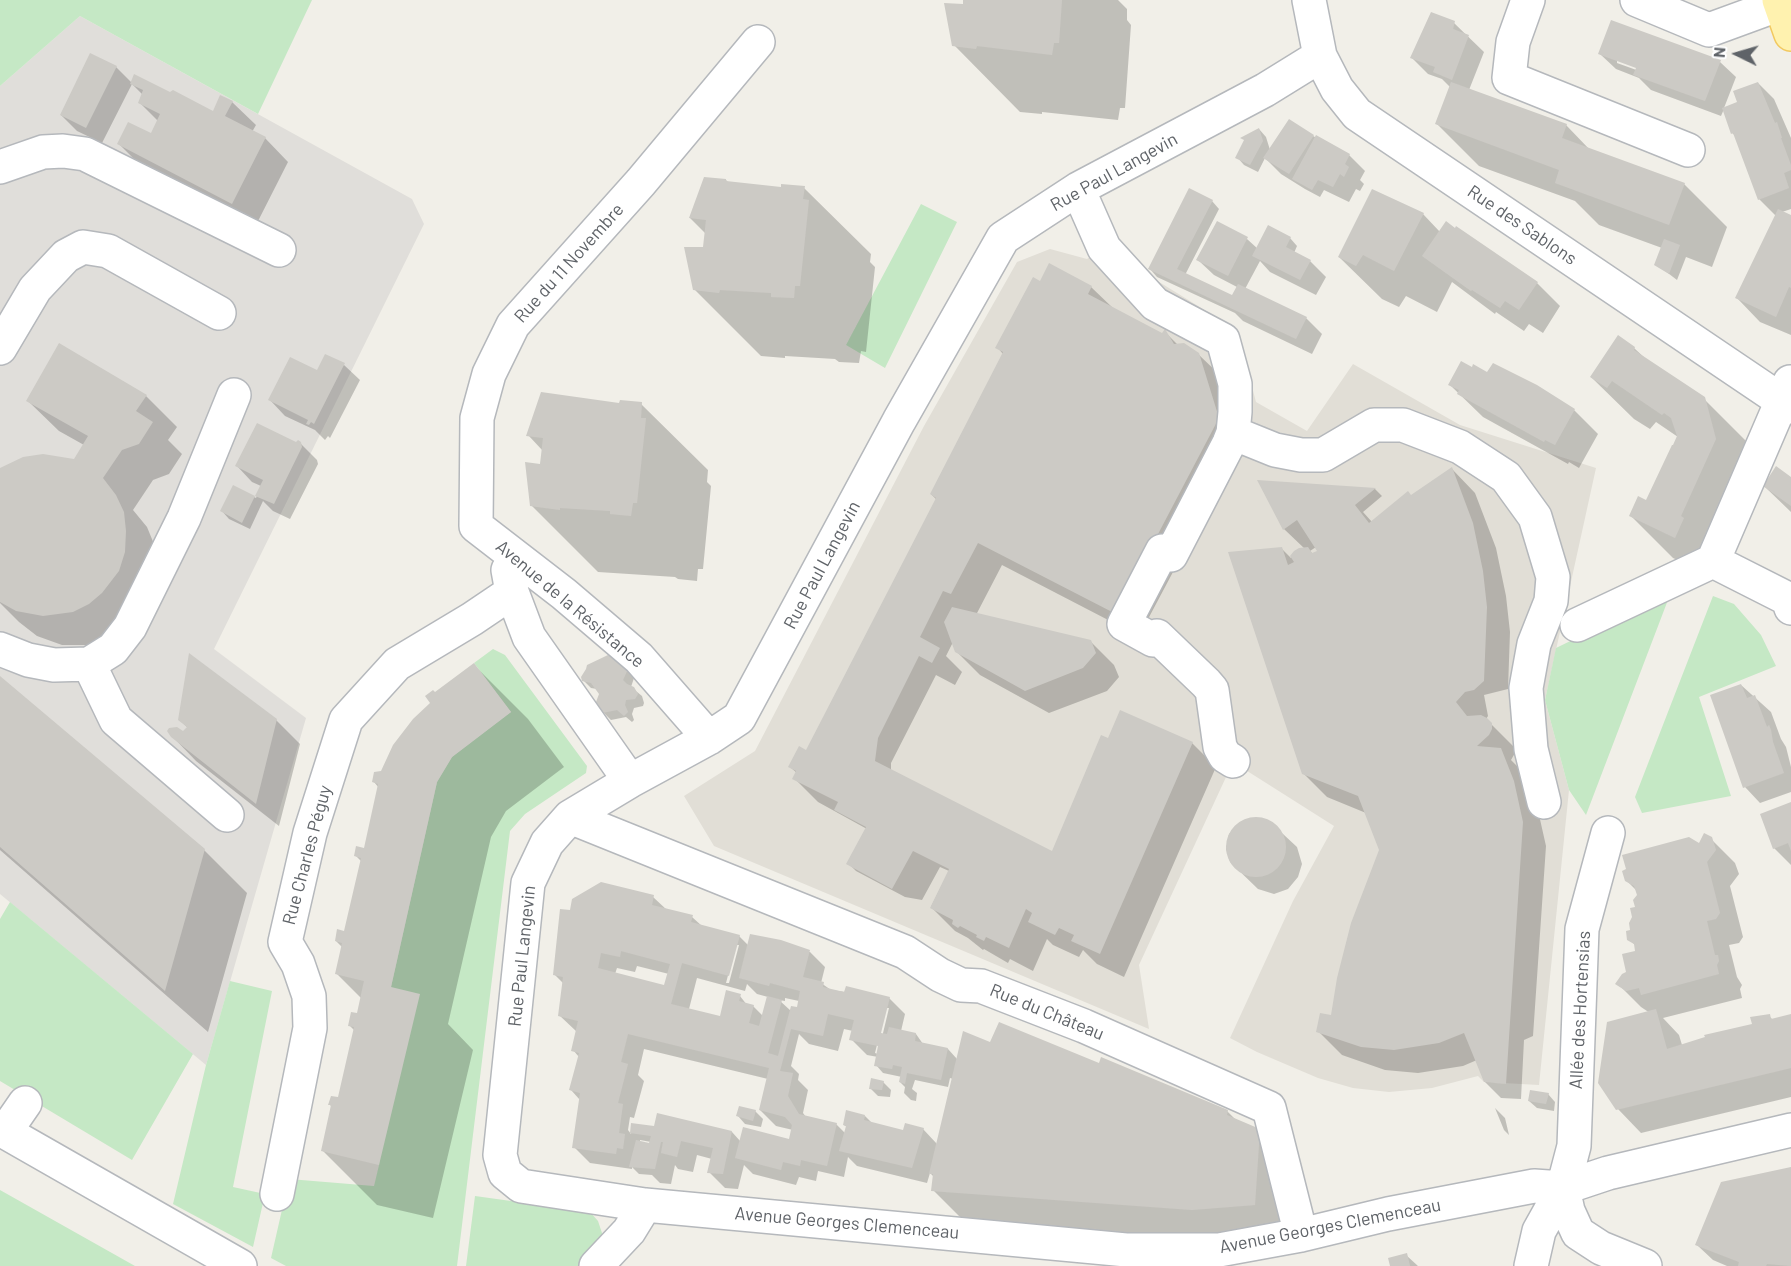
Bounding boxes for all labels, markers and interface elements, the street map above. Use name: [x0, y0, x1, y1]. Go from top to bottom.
north arrow: [1707, 24, 1767, 84]
text: N: [1709, 46, 1728, 59]
street label: Rue Paul Langevin: [1047, 128, 1181, 216]
street label: Rue des Sablons: [1463, 180, 1581, 270]
street label: Rue du 11 Novembre: [510, 199, 628, 327]
street label: Rue Paul Langevin: [779, 497, 865, 633]
street label: Avenue de la Résistance: [491, 536, 649, 672]
street label: Rue Charles Péguy: [278, 783, 336, 927]
street label: Rue Paul Langevin: [504, 884, 540, 1028]
street label: Allée des Hortensias: [1565, 930, 1595, 1090]
street label: Rue du Château: [987, 979, 1107, 1045]
street label: Avenue Georges Clemenceau: [1217, 1194, 1443, 1258]
street label: Avenue Georges Clemenceau: [734, 1202, 960, 1244]

